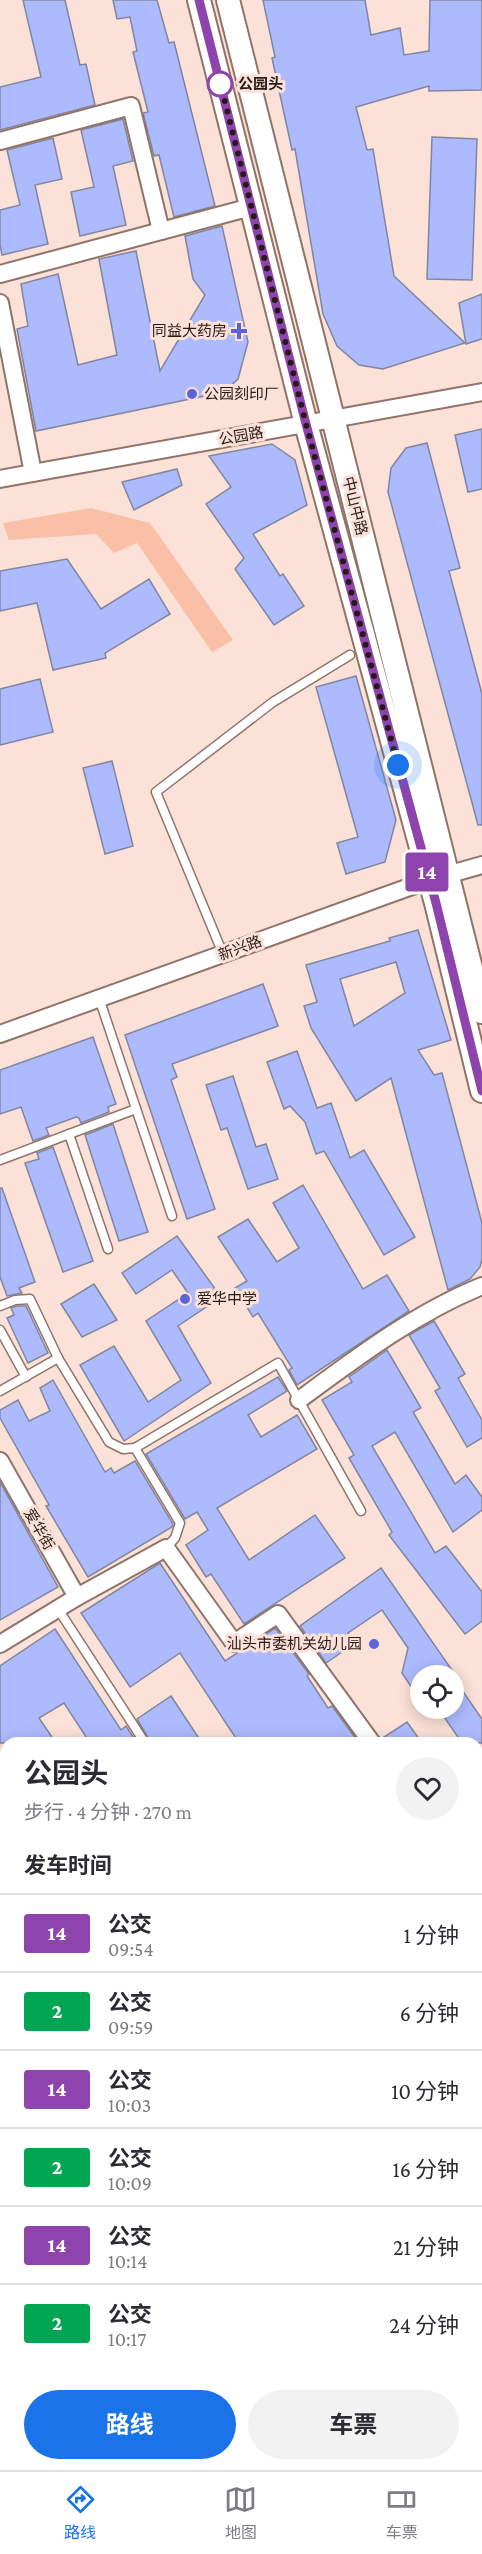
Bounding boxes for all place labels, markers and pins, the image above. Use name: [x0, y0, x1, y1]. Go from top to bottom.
marker: 公园头: [207, 71, 233, 97]
place label: 公园头: [238, 76, 283, 92]
place label: 同益大药房: [152, 323, 227, 339]
marker: 同益大药房: [232, 324, 246, 338]
place label: 公园刻印厂: [204, 385, 279, 402]
marker: 公园刻印厂: [185, 387, 199, 401]
place label: 爱华中学: [197, 1290, 257, 1307]
marker: 爱华中学: [178, 1292, 192, 1306]
place label: 汕头市委机关幼儿园: [227, 1636, 362, 1652]
marker: 汕头市委机关幼儿园: [367, 1637, 381, 1651]

